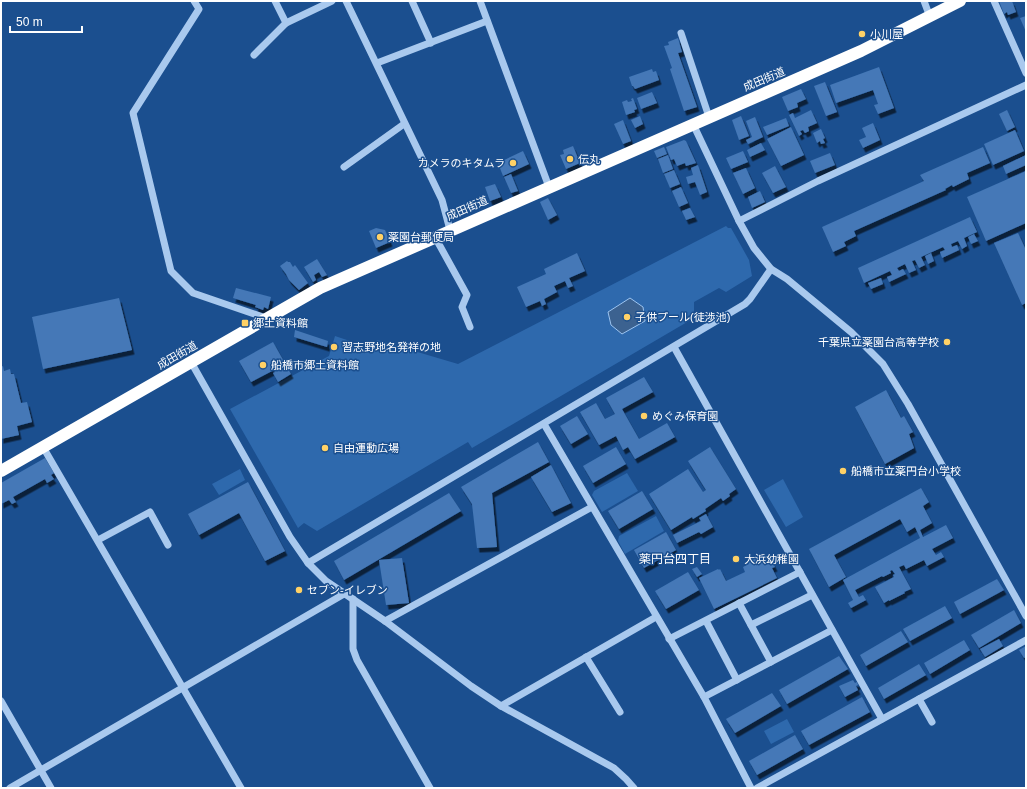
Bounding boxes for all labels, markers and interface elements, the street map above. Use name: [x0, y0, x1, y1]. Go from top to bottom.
scale bar: [10, 8, 82, 34]
text: 50 m: [16, 15, 43, 29]
place label: 小川屋: [870, 28, 903, 40]
marker: 小川屋: [857, 29, 867, 39]
street label: 成田街道: [741, 65, 787, 93]
place label: 伝丸: [578, 153, 600, 165]
marker: 伝丸: [565, 154, 575, 164]
place label: カメラのキタムラ: [418, 157, 505, 169]
marker: カメラのキタムラ: [508, 158, 518, 168]
street label: 成田街道: [444, 194, 490, 222]
place label: 薬園台郵便局: [388, 231, 454, 243]
marker: 薬園台郵便局: [375, 232, 385, 242]
place label: 子供プール(徒渉池): [635, 311, 730, 323]
marker: 子供プール(徒渉池): [622, 312, 632, 322]
place label: 郷土資料館: [253, 317, 308, 329]
marker: 郷土資料館: [240, 318, 250, 328]
place label: 千葉県立薬園台高等学校: [818, 336, 939, 348]
marker: 千葉県立薬園台高等学校: [942, 337, 952, 347]
street label: 成田街道: [155, 339, 199, 371]
place label: 習志野地名発祥の地: [342, 341, 441, 353]
marker: 習志野地名発祥の地: [329, 342, 339, 352]
place label: 船橋市郷土資料館: [271, 359, 359, 371]
marker: 船橋市郷土資料館: [258, 360, 268, 370]
place label: めぐみ保育園: [652, 410, 718, 422]
marker: めぐみ保育園: [639, 411, 649, 421]
place label: 自由運動広場: [333, 442, 399, 454]
marker: 自由運動広場: [320, 443, 330, 453]
place label: 船橋市立薬円台小学校: [851, 465, 961, 477]
marker: 船橋市立薬円台小学校: [838, 466, 848, 476]
district label: 薬円台四丁目: [639, 552, 711, 566]
place label: 大浜幼稚園: [744, 553, 799, 565]
marker: 大浜幼稚園: [731, 554, 741, 564]
place label: セブン-イレブン: [307, 584, 388, 596]
marker: セブン-イレブン: [294, 585, 304, 595]

